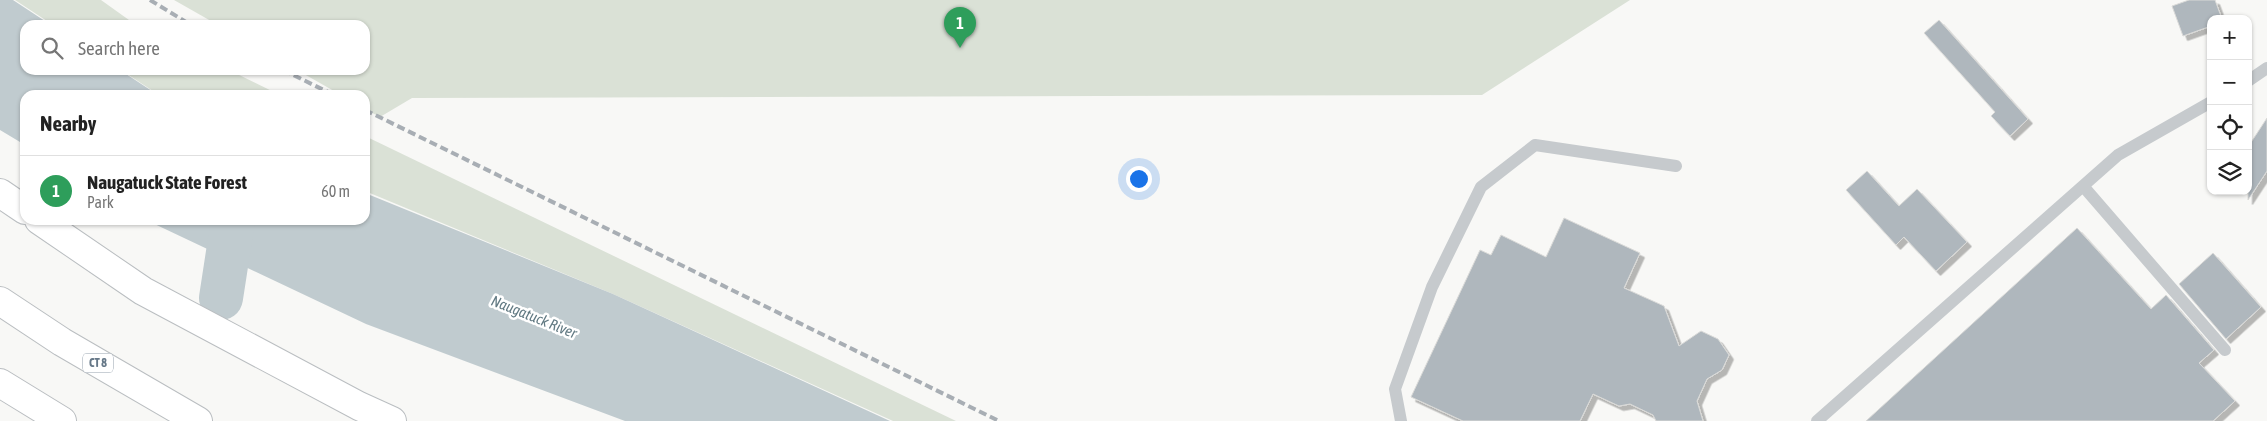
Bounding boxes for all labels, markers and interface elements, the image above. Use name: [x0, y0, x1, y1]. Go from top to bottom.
pin: 1: [944, 7, 976, 48]
map controls: [2207, 15, 2252, 195]
button: +: [2207, 15, 2252, 60]
search box: [20, 20, 370, 75]
icon: search: [38, 34, 66, 62]
text: Search here: [78, 37, 160, 59]
button: −: [2207, 60, 2252, 105]
button: locate: [2207, 105, 2252, 150]
text: Nearby: [40, 111, 96, 135]
button: layers: [2207, 150, 2252, 195]
your location: [1126, 166, 1152, 192]
text: Naugatuck State Forest: [87, 171, 247, 193]
text: 1: [52, 182, 60, 200]
text: 60 m: [321, 182, 350, 200]
text: Park: [87, 193, 114, 211]
water label: Naugatuck River: [489, 292, 580, 342]
road number: CT 8: [83, 353, 113, 372]

